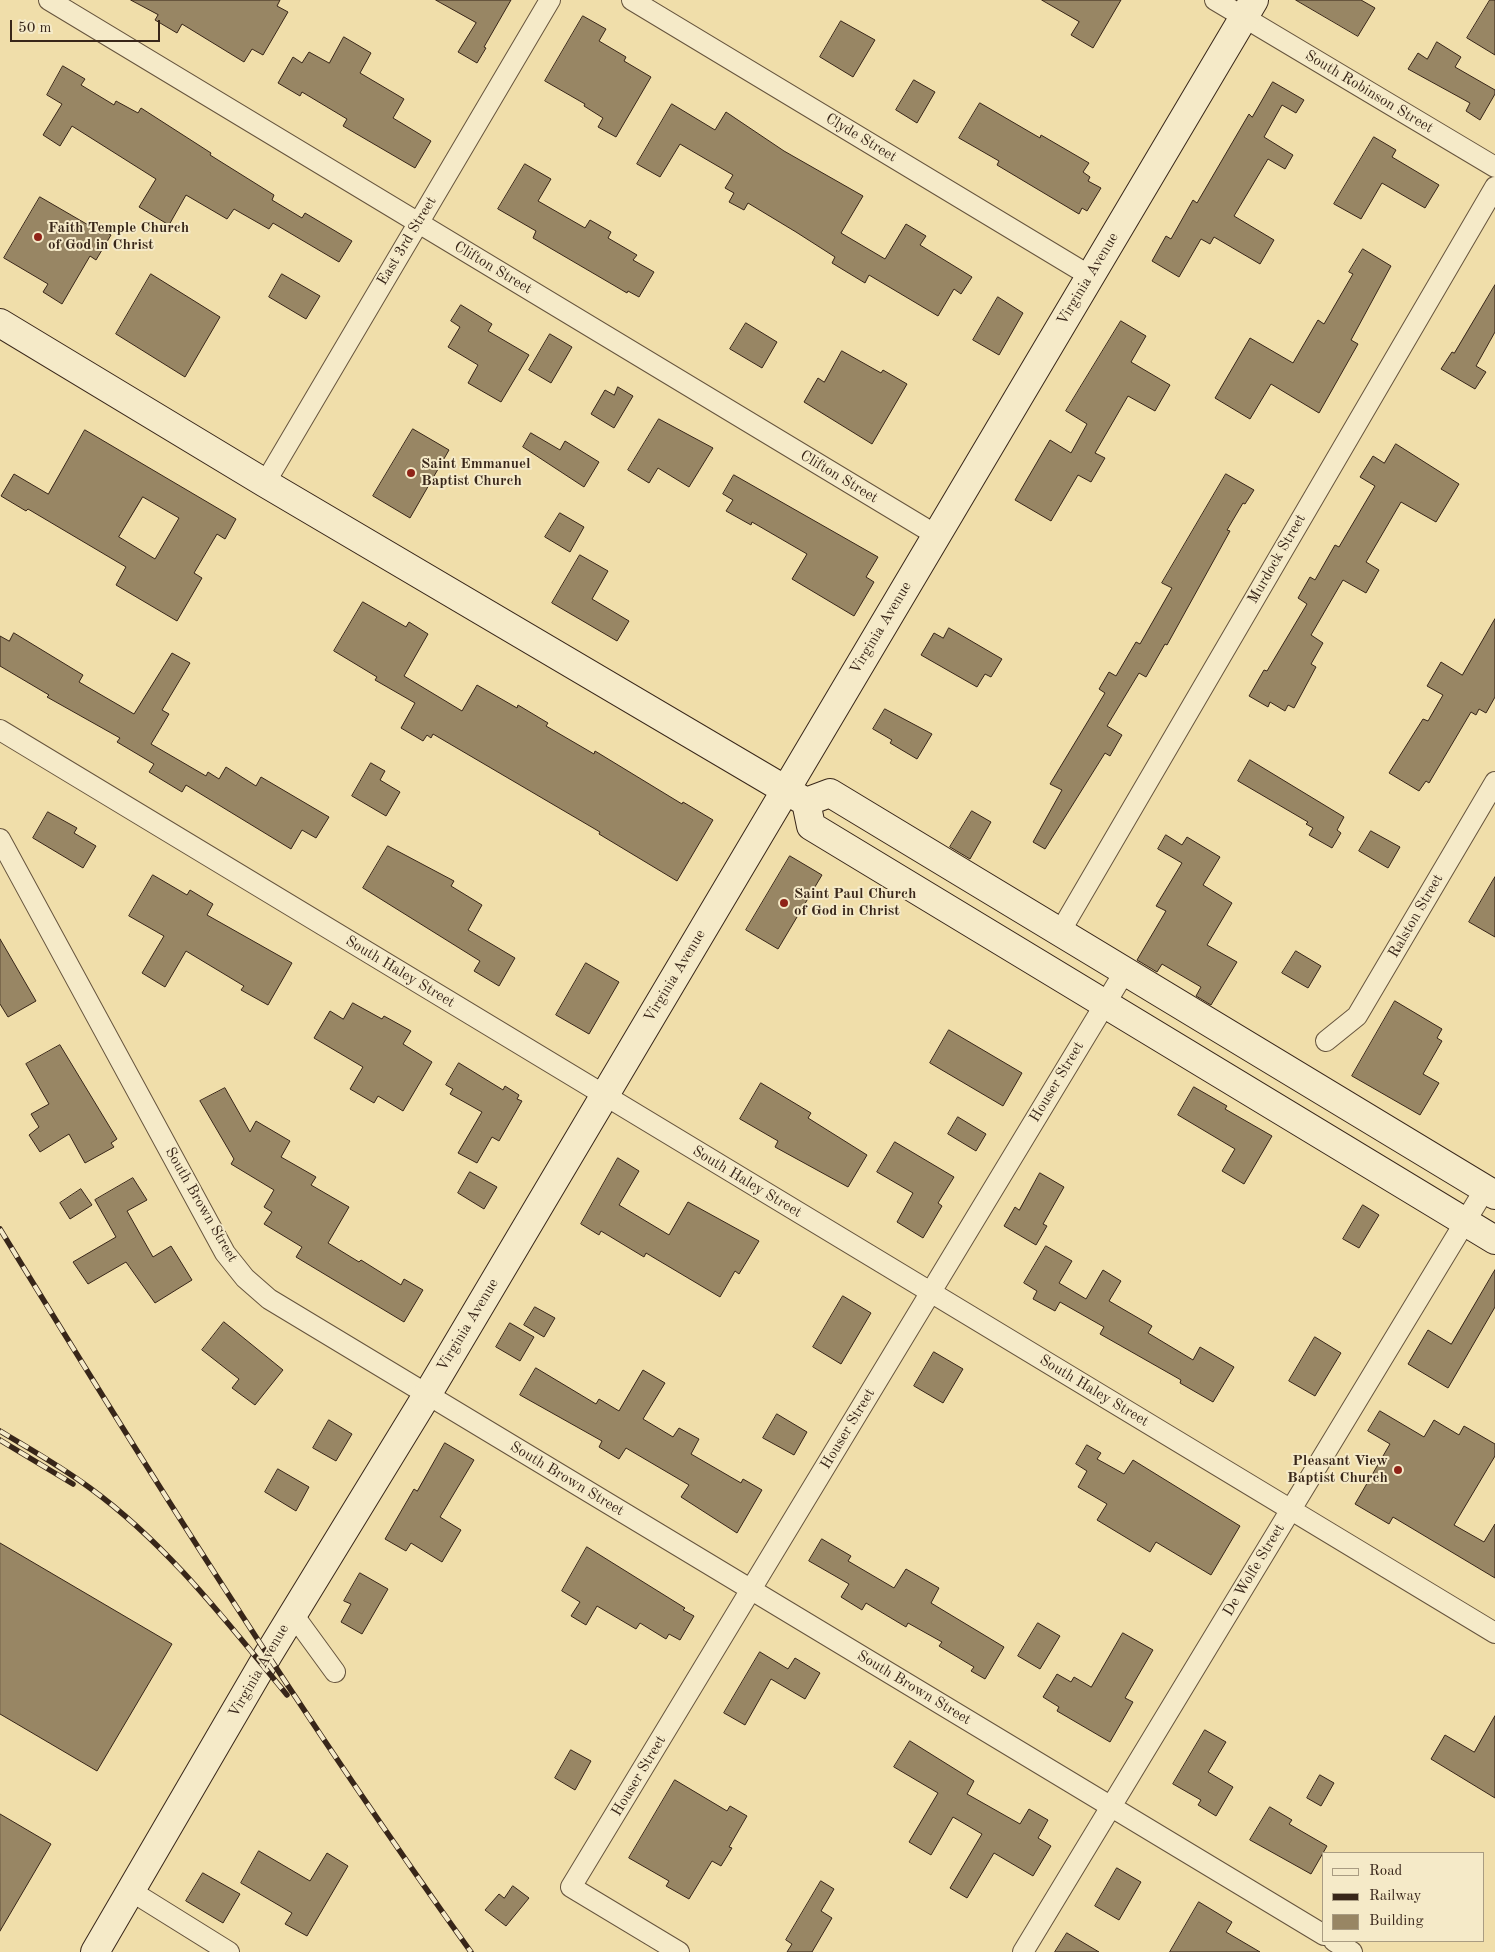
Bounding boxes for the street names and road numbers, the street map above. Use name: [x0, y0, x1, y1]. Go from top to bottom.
street label: South Robinson Street: [1302, 47, 1436, 137]
street label: Clyde Street: [822, 110, 900, 166]
street label: East 3rd Street: [373, 193, 441, 289]
street label: Virginia Avenue: [1053, 230, 1123, 328]
street label: Clifton Street: [451, 238, 535, 298]
street label: Clifton Street: [797, 447, 881, 507]
street label: Murdock Street: [1244, 511, 1310, 607]
street label: Virginia Avenue: [846, 579, 916, 677]
street label: Ralston Street: [1385, 871, 1447, 961]
street label: Virginia Avenue: [640, 927, 710, 1025]
street label: South Haley Street: [342, 932, 458, 1012]
street label: Houser Street: [1026, 1038, 1088, 1126]
street label: South Haley Street: [689, 1142, 805, 1222]
street label: South Brown Street: [161, 1144, 241, 1266]
street label: Virginia Avenue: [433, 1276, 503, 1374]
street label: South Haley Street: [1036, 1351, 1152, 1431]
street label: Houser Street: [817, 1385, 879, 1473]
street label: South Brown Street: [507, 1438, 627, 1520]
street label: De Wolfe Street: [1219, 1521, 1289, 1619]
street label: Virginia Avenue: [225, 1621, 293, 1721]
street label: South Brown Street: [854, 1647, 974, 1729]
street label: Houser Street: [608, 1732, 670, 1820]

